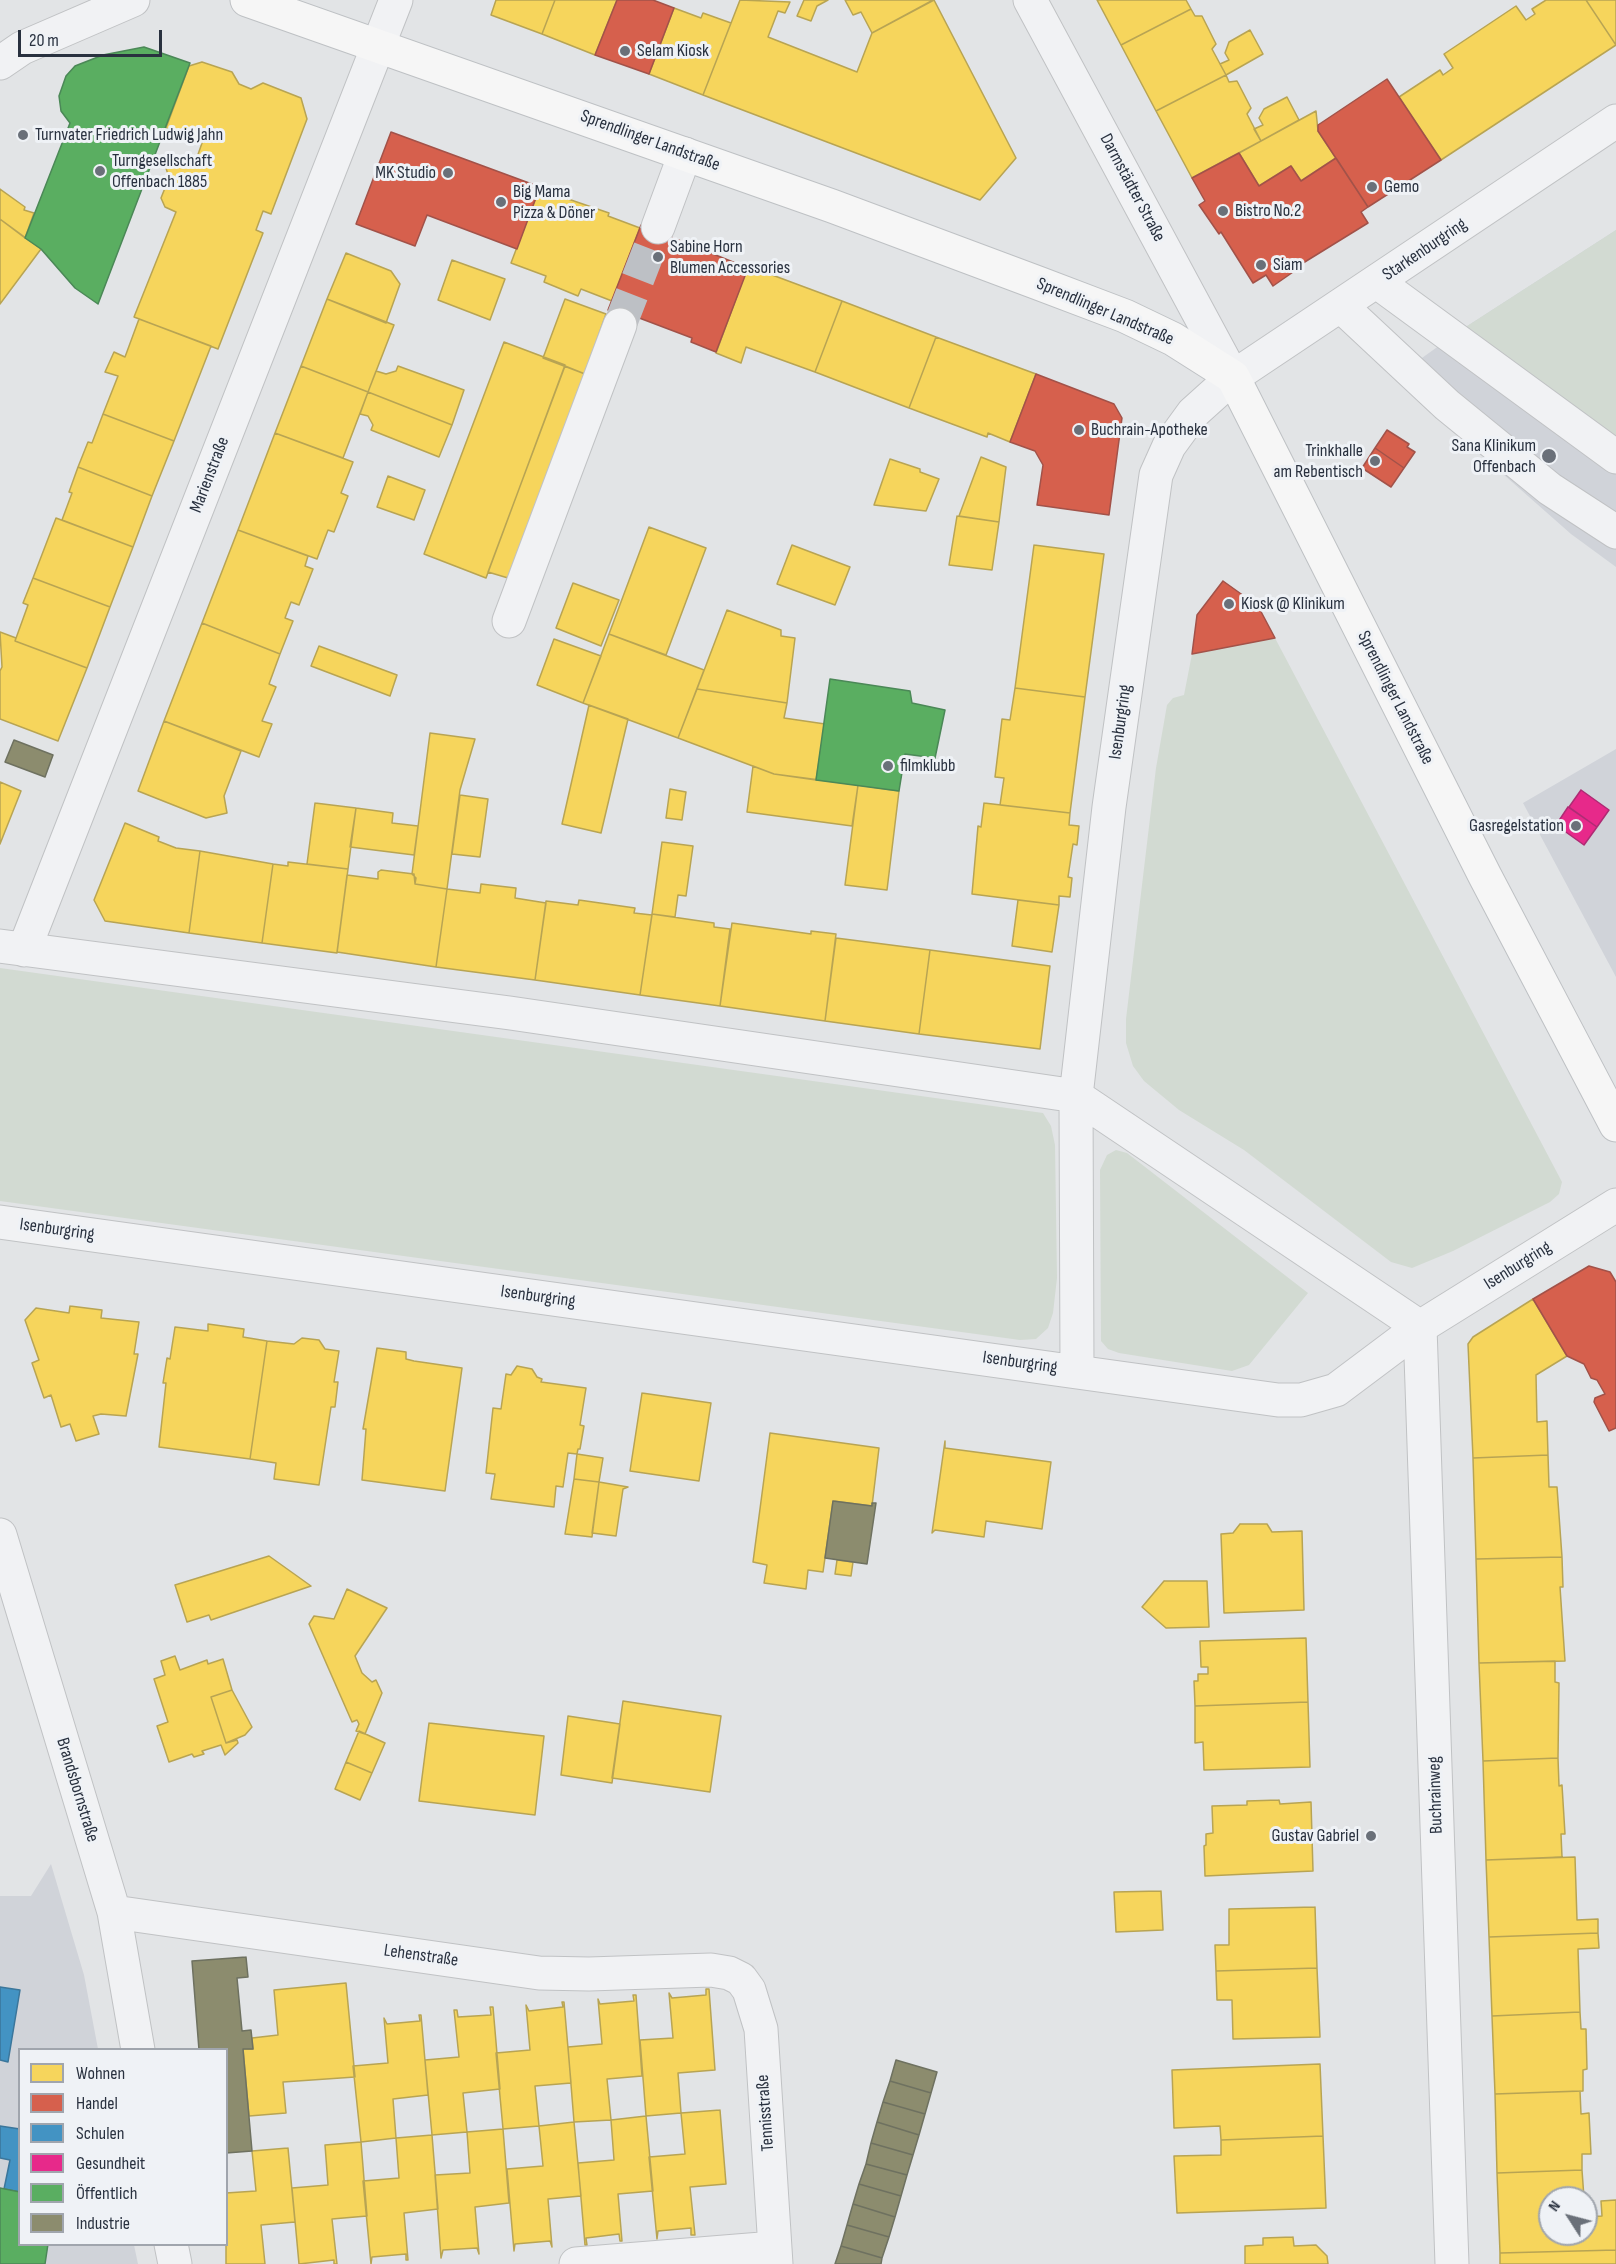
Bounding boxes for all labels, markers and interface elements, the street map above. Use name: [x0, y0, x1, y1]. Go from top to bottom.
scale bar: [21, 18, 165, 56]
text: 20 m: [29, 30, 59, 51]
place label: Selam Kiosk: [637, 40, 709, 62]
marker: Selam Kiosk: [618, 44, 632, 58]
street label: Sprendlinger Landstraße: [577, 106, 723, 176]
place label: Turnvater Friedrich Ludwig Jahn: [35, 124, 223, 146]
marker: Turnvater Friedrich Ludwig Jahn: [16, 128, 30, 142]
street label: Darmstädter Straße: [1095, 130, 1169, 246]
place label: Turngesellschaft Offenbach 1885: [112, 150, 212, 192]
place label: MK Studio: [375, 162, 436, 184]
marker: Turngesellschaft Offenbach 1885: [93, 164, 107, 178]
marker: MK Studio: [441, 166, 455, 180]
place label: Gemo: [1384, 176, 1419, 198]
marker: Gemo: [1365, 180, 1379, 194]
place label: Big Mama Pizza & Döner: [513, 181, 595, 224]
marker: Big Mama Pizza & Döner: [494, 195, 508, 209]
place label: Bistro No.2: [1235, 200, 1301, 222]
marker: Bistro No.2: [1216, 204, 1230, 218]
street label: Starkenburgring: [1379, 214, 1471, 286]
place label: Sabine Horn Blumen Accessories: [670, 236, 790, 278]
marker: Sabine Horn Blumen Accessories: [651, 250, 665, 264]
place label: Siam: [1273, 254, 1303, 276]
marker: Siam: [1254, 258, 1268, 272]
street label: Sprendlinger Landstraße: [1033, 273, 1177, 351]
place label: Buchrain-Apotheke: [1091, 419, 1208, 441]
marker: Buchrain-Apotheke: [1072, 423, 1086, 437]
street label: Marienstraße: [186, 434, 234, 516]
place label: Sana Klinikum Offenbach: [1452, 435, 1536, 478]
place label: Trinkhalle am Rebentisch: [1274, 440, 1363, 482]
marker: Sana Klinikum Offenbach: [1540, 447, 1558, 465]
marker: Trinkhalle am Rebentisch: [1368, 454, 1382, 468]
place label: Kiosk @ Klinikum: [1241, 593, 1345, 615]
marker: Kiosk @ Klinikum: [1222, 597, 1236, 611]
street label: Sprendlinger Landstraße: [1352, 628, 1438, 768]
street label: Isenburgring: [1105, 683, 1137, 761]
place label: filmklubb: [900, 755, 955, 777]
marker: filmklubb: [881, 759, 895, 773]
place label: Gasregelstation: [1469, 815, 1564, 837]
marker: Gasregelstation: [1569, 819, 1583, 833]
street label: Isenburgring: [18, 1214, 96, 1246]
street label: Isenburgring: [1480, 1237, 1556, 1295]
street label: Isenburgring: [499, 1281, 577, 1313]
street label: Isenburgring: [981, 1347, 1059, 1379]
street label: Brandsbornstraße: [51, 1735, 103, 1845]
street label: Buchrainweg: [1424, 1756, 1448, 1834]
place label: Gustav Gabriel: [1272, 1825, 1359, 1847]
marker: Gustav Gabriel: [1364, 1829, 1378, 1843]
street label: Lehenstraße: [382, 1940, 460, 1972]
legend: [18, 2048, 228, 2246]
text: Wohnen: [76, 2063, 125, 2084]
street label: Tennisstraße: [753, 2074, 779, 2152]
text: Handel: [76, 2093, 118, 2114]
text: Schulen: [76, 2123, 124, 2144]
text: Gesundheit: [76, 2153, 145, 2174]
text: Öffentlich: [76, 2183, 137, 2204]
north arrow: [1538, 2186, 1598, 2246]
text: N: [1544, 2197, 1565, 2215]
text: Industrie: [76, 2213, 130, 2234]

